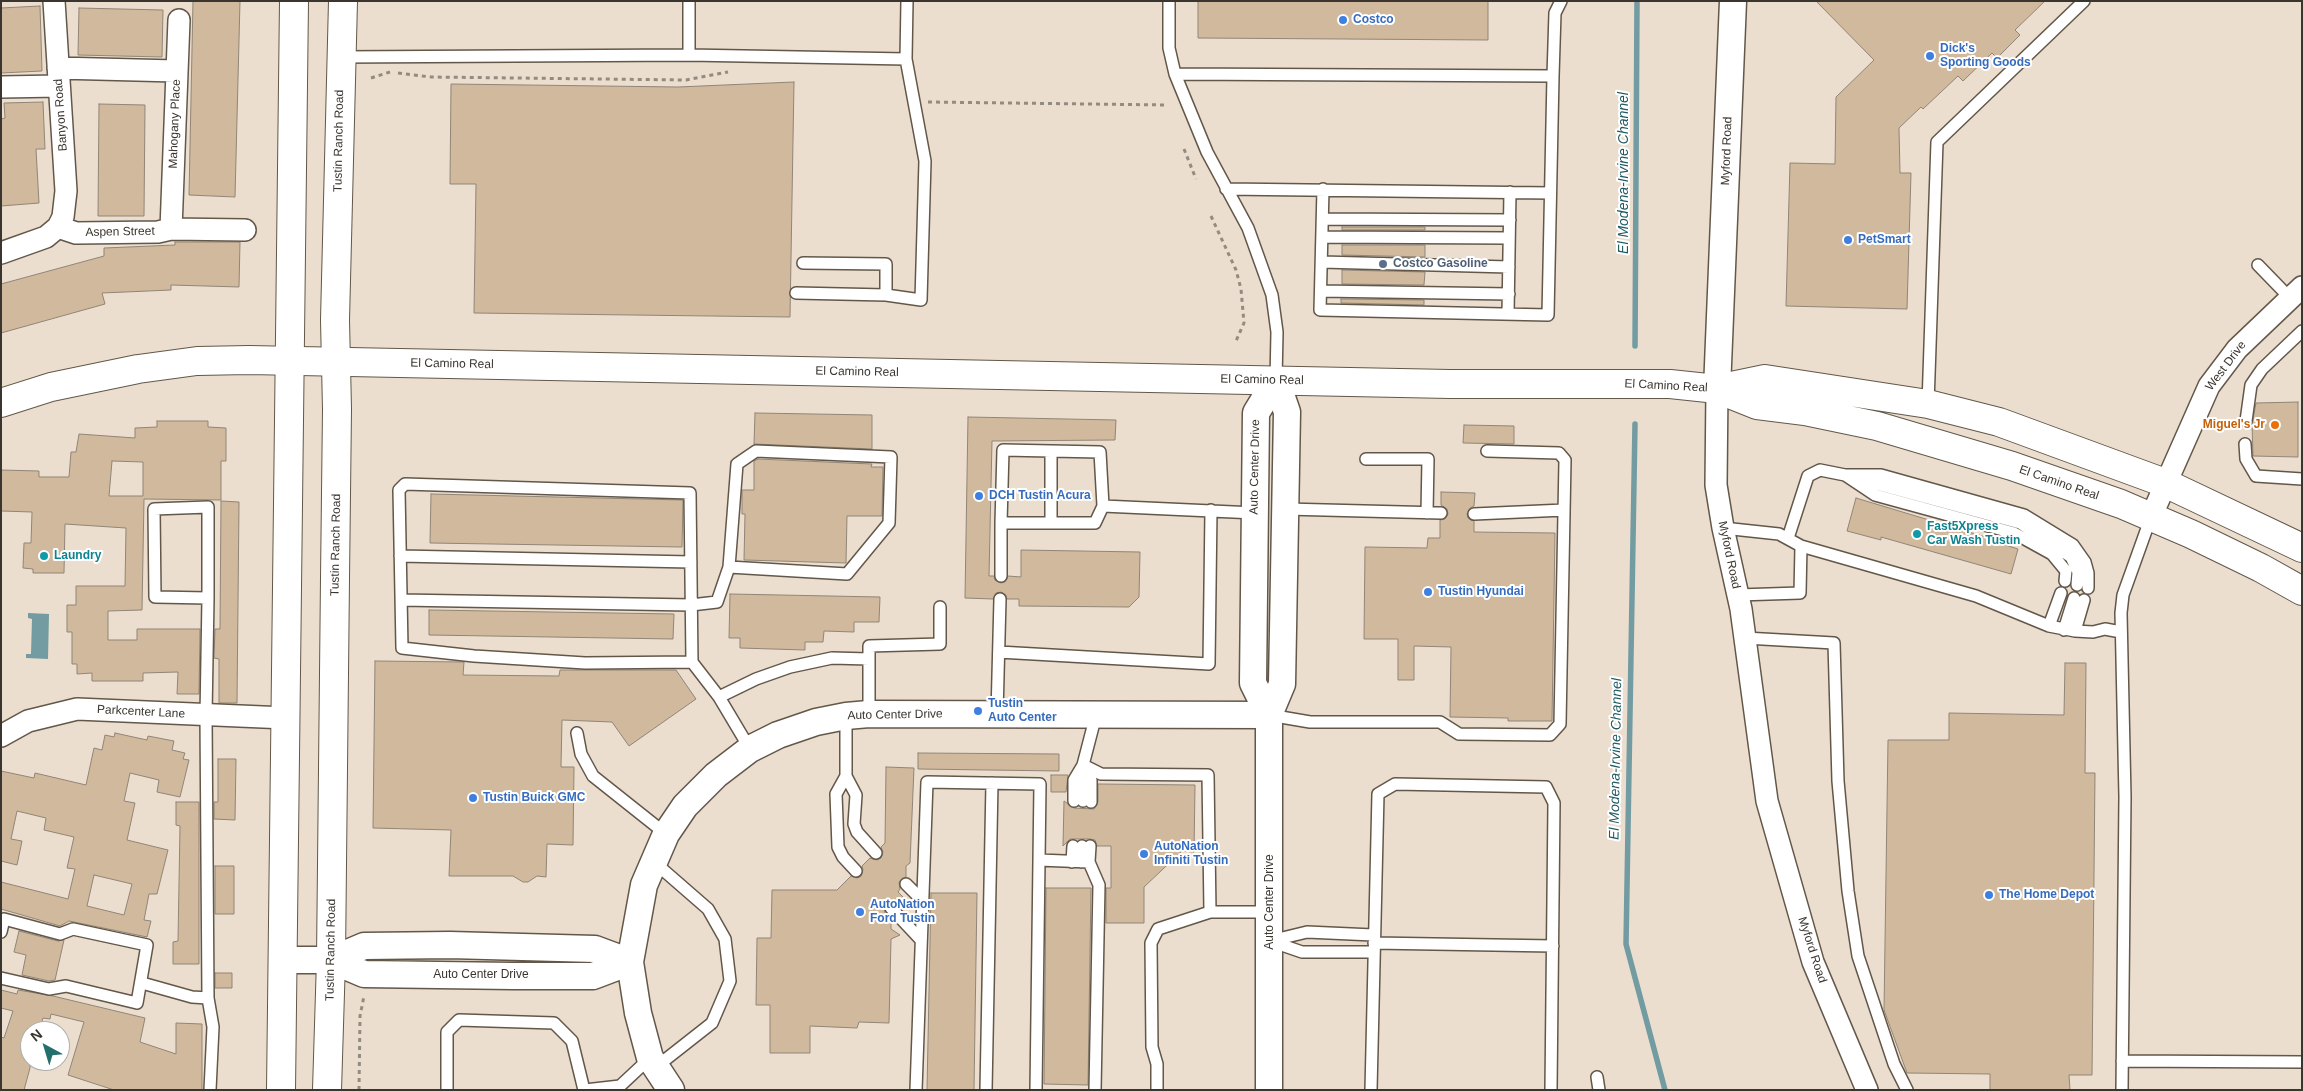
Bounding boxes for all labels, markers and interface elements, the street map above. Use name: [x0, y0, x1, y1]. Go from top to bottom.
place label: Costco: [1353, 13, 1394, 27]
marker: Costco: [1337, 14, 1349, 26]
place label: Dick's Sporting Goods: [1940, 42, 2031, 70]
marker: Dick's Sporting Goods: [1924, 50, 1936, 62]
street label: Banyon Road: [51, 78, 71, 152]
street label: Mahogany Place: [166, 79, 184, 169]
street label: Tustin Ranch Road: [331, 90, 347, 192]
water label: El Modena-Irvine Channel: [1616, 92, 1632, 254]
street label: Myford Road: [1719, 116, 1735, 186]
street label: Aspen Street: [85, 224, 155, 240]
place label: PetSmart: [1858, 233, 1911, 247]
marker: PetSmart: [1842, 234, 1854, 246]
place label: Costco Gasoline: [1393, 257, 1488, 271]
marker: Costco Gasoline: [1377, 258, 1389, 270]
street label: West Drive: [2203, 338, 2249, 394]
street label: El Camino Real: [410, 356, 494, 372]
street label: El Camino Real: [815, 364, 899, 380]
street label: El Camino Real: [1220, 372, 1304, 388]
street label: El Camino Real: [1624, 377, 1708, 395]
place label: Miguel's Jr: [2203, 418, 2265, 432]
street label: Auto Center Drive: [1247, 419, 1263, 515]
marker: Miguel's Jr: [2269, 419, 2281, 431]
street label: El Camino Real: [2017, 463, 2101, 503]
place label: DCH Tustin Acura: [989, 489, 1091, 503]
marker: DCH Tustin Acura: [973, 490, 985, 502]
street label: Tustin Ranch Road: [328, 494, 344, 596]
street label: Myford Road: [1715, 520, 1743, 590]
place label: Fast5Xpress Car Wash Tustin: [1927, 520, 2020, 548]
marker: Fast5Xpress Car Wash Tustin: [1911, 528, 1923, 540]
place label: Laundry: [54, 549, 101, 563]
marker: Laundry: [38, 550, 50, 562]
place label: Tustin Hyundai: [1438, 585, 1524, 599]
marker: Tustin Hyundai: [1422, 586, 1434, 598]
water label: El Modena-Irvine Channel: [1606, 678, 1626, 840]
place label: Tustin Auto Center: [988, 697, 1057, 725]
street label: Parkcenter Lane: [97, 703, 185, 721]
marker: Tustin Auto Center: [972, 705, 984, 717]
street label: Auto Center Drive: [847, 707, 943, 723]
place label: Tustin Buick GMC: [483, 791, 585, 805]
marker: Tustin Buick GMC: [467, 792, 479, 804]
place label: AutoNation Infiniti Tustin: [1154, 840, 1228, 868]
marker: AutoNation Infiniti Tustin: [1138, 848, 1150, 860]
street label: Auto Center Drive: [1263, 854, 1277, 950]
place label: The Home Depot: [1999, 888, 2094, 902]
marker: The Home Depot: [1983, 889, 1995, 901]
place label: AutoNation Ford Tustin: [870, 898, 935, 926]
street label: Tustin Ranch Road: [323, 899, 339, 1001]
marker: AutoNation Ford Tustin: [854, 906, 866, 918]
street label: Myford Road: [1795, 915, 1829, 985]
street label: Auto Center Drive: [433, 968, 529, 982]
north arrow: [20, 1021, 70, 1071]
text: N: [27, 1026, 45, 1045]

